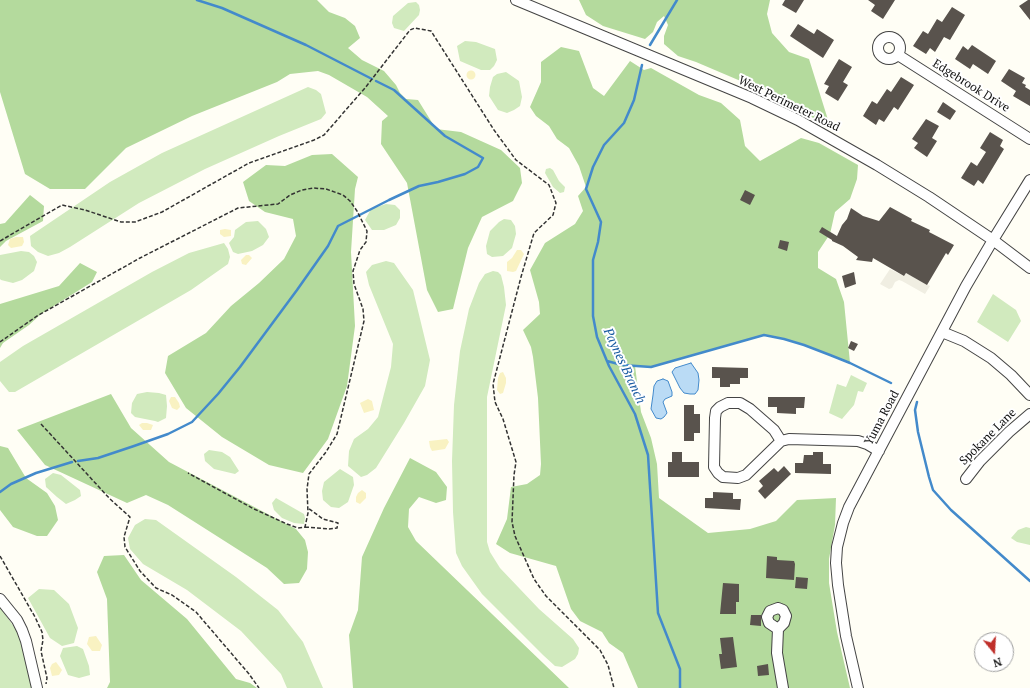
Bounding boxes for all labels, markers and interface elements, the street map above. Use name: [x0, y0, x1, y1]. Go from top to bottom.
street label: Edgebrook Drive: [930, 57, 1012, 115]
street label: West Perimeter Road: [736, 73, 842, 135]
water label: Paynes Branch: [600, 326, 648, 406]
street label: Yuma Road: [862, 388, 902, 448]
street label: Spokane Lane: [957, 406, 1019, 468]
north arrow: [974, 632, 1014, 672]
text: N: [991, 655, 1004, 670]

